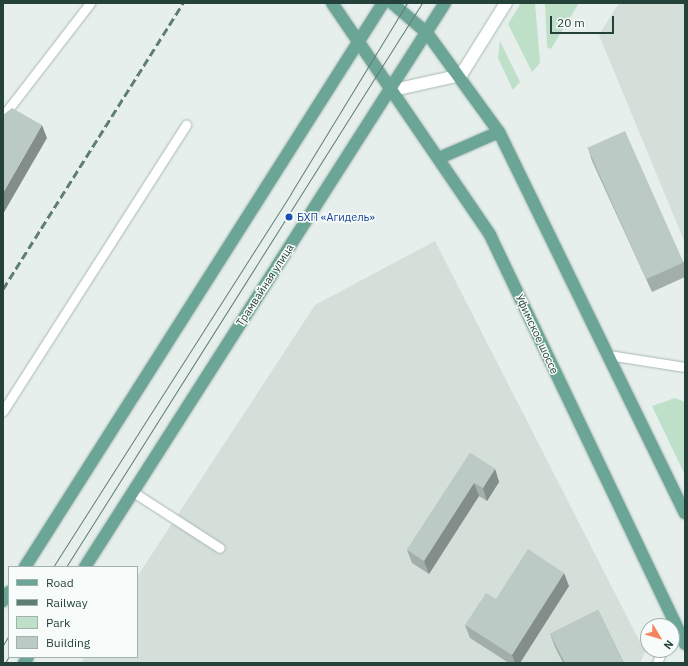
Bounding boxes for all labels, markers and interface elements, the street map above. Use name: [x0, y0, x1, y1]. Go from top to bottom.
scale bar: [552, 8, 616, 34]
text: 20 m: [557, 15, 585, 30]
place label: БХП «Агидель»: [297, 210, 375, 224]
marker: БХП «Агидель»: [284, 212, 294, 222]
street label: Трамвайная улица: [233, 241, 297, 329]
street label: Уфимское шоссе: [513, 292, 561, 376]
legend: [8, 566, 138, 658]
text: Road: [46, 575, 74, 590]
text: Railway: [46, 595, 88, 610]
text: Park: [46, 615, 70, 630]
north arrow: [640, 618, 680, 658]
text: Building: [46, 635, 90, 650]
text: N: [661, 637, 677, 652]

